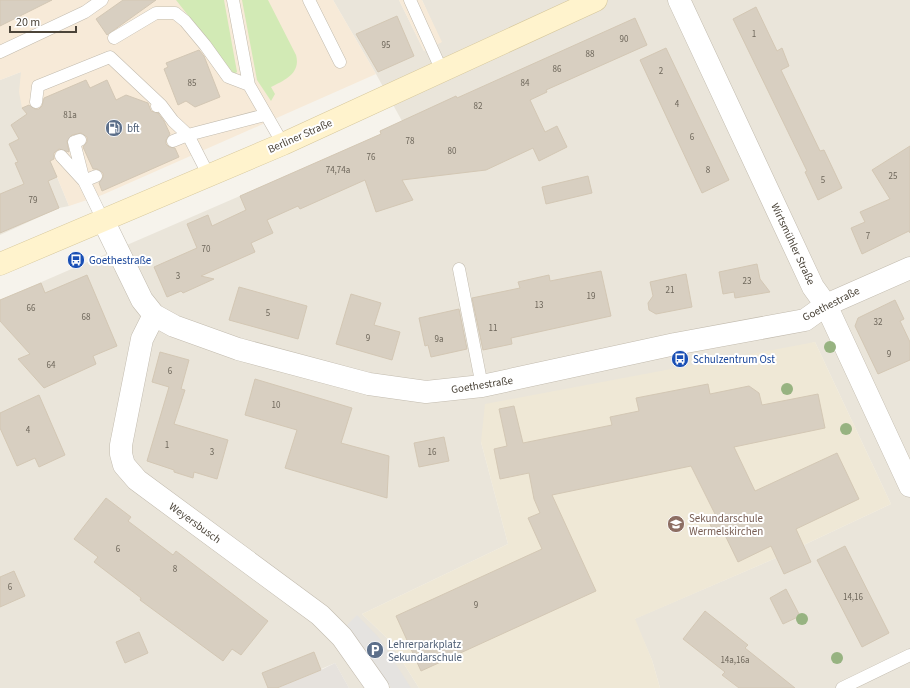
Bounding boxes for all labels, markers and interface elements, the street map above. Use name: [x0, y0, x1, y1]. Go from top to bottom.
scale bar: [10, 8, 76, 34]
text: 20 m: [16, 14, 40, 31]
house number: 1: [752, 28, 756, 41]
house number: 90: [620, 33, 629, 46]
house number: 95: [382, 39, 391, 52]
house number: 88: [586, 48, 595, 61]
house number: 86: [553, 63, 562, 76]
house number: 2: [659, 65, 664, 78]
house number: 85: [188, 77, 197, 90]
house number: 84: [521, 77, 530, 90]
house number: 4: [675, 98, 680, 111]
house number: 82: [474, 100, 483, 113]
house number: 81a: [63, 109, 77, 122]
street label: Berliner Straße: [265, 115, 335, 157]
fuel station icon: bft: [104, 118, 124, 138]
place label: bft: [127, 121, 140, 136]
house number: 6: [690, 131, 695, 144]
house number: 78: [406, 135, 415, 148]
house number: 80: [448, 145, 457, 158]
house number: 76: [367, 151, 376, 164]
house number: 74,74a: [326, 164, 350, 177]
house number: 8: [706, 164, 711, 177]
house number: 25: [889, 170, 898, 183]
house number: 5: [821, 174, 826, 187]
house number: 79: [29, 194, 38, 207]
street label: Wirtsmühler Straße: [767, 201, 819, 288]
house number: 7: [866, 230, 871, 243]
house number: 70: [202, 243, 211, 256]
bus stop icon: Goethestraße: [66, 250, 86, 270]
place label: Goethestraße: [89, 253, 152, 268]
house number: 3: [176, 270, 181, 283]
house number: 23: [743, 275, 752, 288]
street label: Goethestraße: [800, 283, 863, 325]
house number: 21: [666, 284, 674, 297]
house number: 19: [587, 290, 596, 303]
house number: 13: [535, 299, 544, 312]
house number: 66: [27, 302, 36, 315]
house number: 5: [266, 307, 271, 320]
house number: 68: [82, 311, 91, 324]
house number: 32: [874, 316, 883, 329]
house number: 11: [489, 322, 497, 335]
house number: 9: [366, 332, 371, 345]
house number: 9a: [434, 333, 444, 346]
house number: 9: [887, 348, 892, 361]
bus stop icon: Schulzentrum Ost: [670, 349, 690, 369]
place label: Schulzentrum Ost: [693, 352, 775, 367]
house number: 64: [47, 359, 56, 372]
house number: 6: [168, 365, 173, 378]
street label: Goethestraße: [450, 373, 514, 397]
house number: 10: [272, 399, 281, 412]
house number: 4: [26, 424, 31, 437]
house number: 1: [165, 439, 169, 452]
house number: 3: [210, 446, 215, 459]
house number: 16: [428, 446, 437, 459]
street label: Weyersbusch: [166, 499, 224, 547]
place label: Sekundarschule Wermelskirchen: [689, 511, 763, 539]
school or university icon: Sekundarschule Wermelskirchen: [666, 514, 686, 534]
house number: 6: [116, 543, 121, 556]
house number: 8: [173, 563, 178, 576]
house number: 6: [8, 581, 13, 594]
house number: 14,16: [843, 591, 864, 604]
house number: 9: [474, 599, 479, 612]
place label: Lehrerparkplatz Sekundarschule: [388, 637, 462, 665]
parking icon: Lehrerparkplatz Sekundarschule: [365, 640, 385, 660]
house number: 14a,16a: [720, 654, 750, 667]

